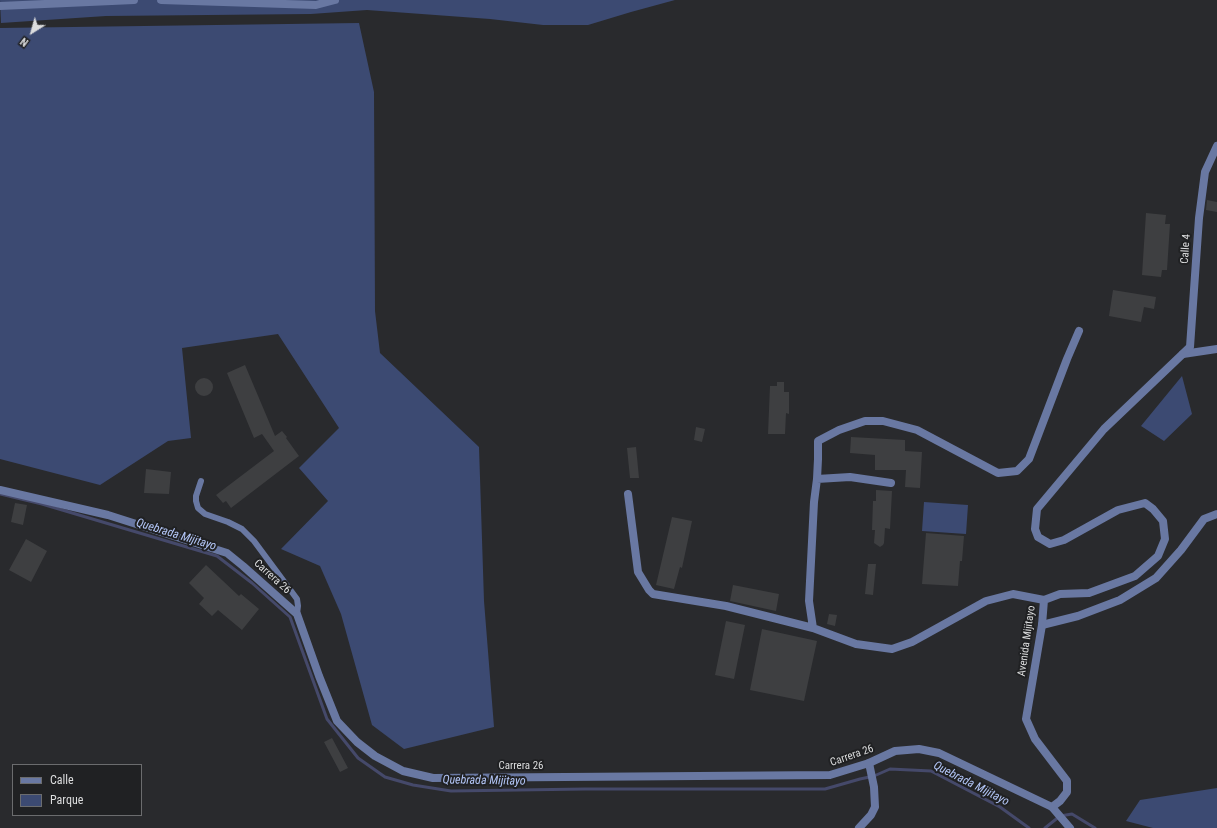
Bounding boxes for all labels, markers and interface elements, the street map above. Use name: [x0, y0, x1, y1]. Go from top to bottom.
north arrow: [12, 12, 52, 52]
text: N: [18, 35, 31, 49]
street label: Calle 4: [1178, 234, 1194, 264]
water label: Quebrada Mijitayo: [134, 516, 218, 554]
street label: Carrera 26: [251, 557, 293, 597]
street label: Avenida Mijitayo: [1016, 605, 1038, 677]
street label: Carrera 26: [829, 742, 875, 770]
street label: Carrera 26: [498, 759, 544, 773]
water label: Quebrada Mijitayo: [931, 759, 1011, 809]
legend: [12, 764, 142, 816]
text: Calle: [50, 773, 74, 787]
water label: Quebrada Mijitayo: [442, 773, 526, 789]
text: Parque: [50, 793, 83, 807]

